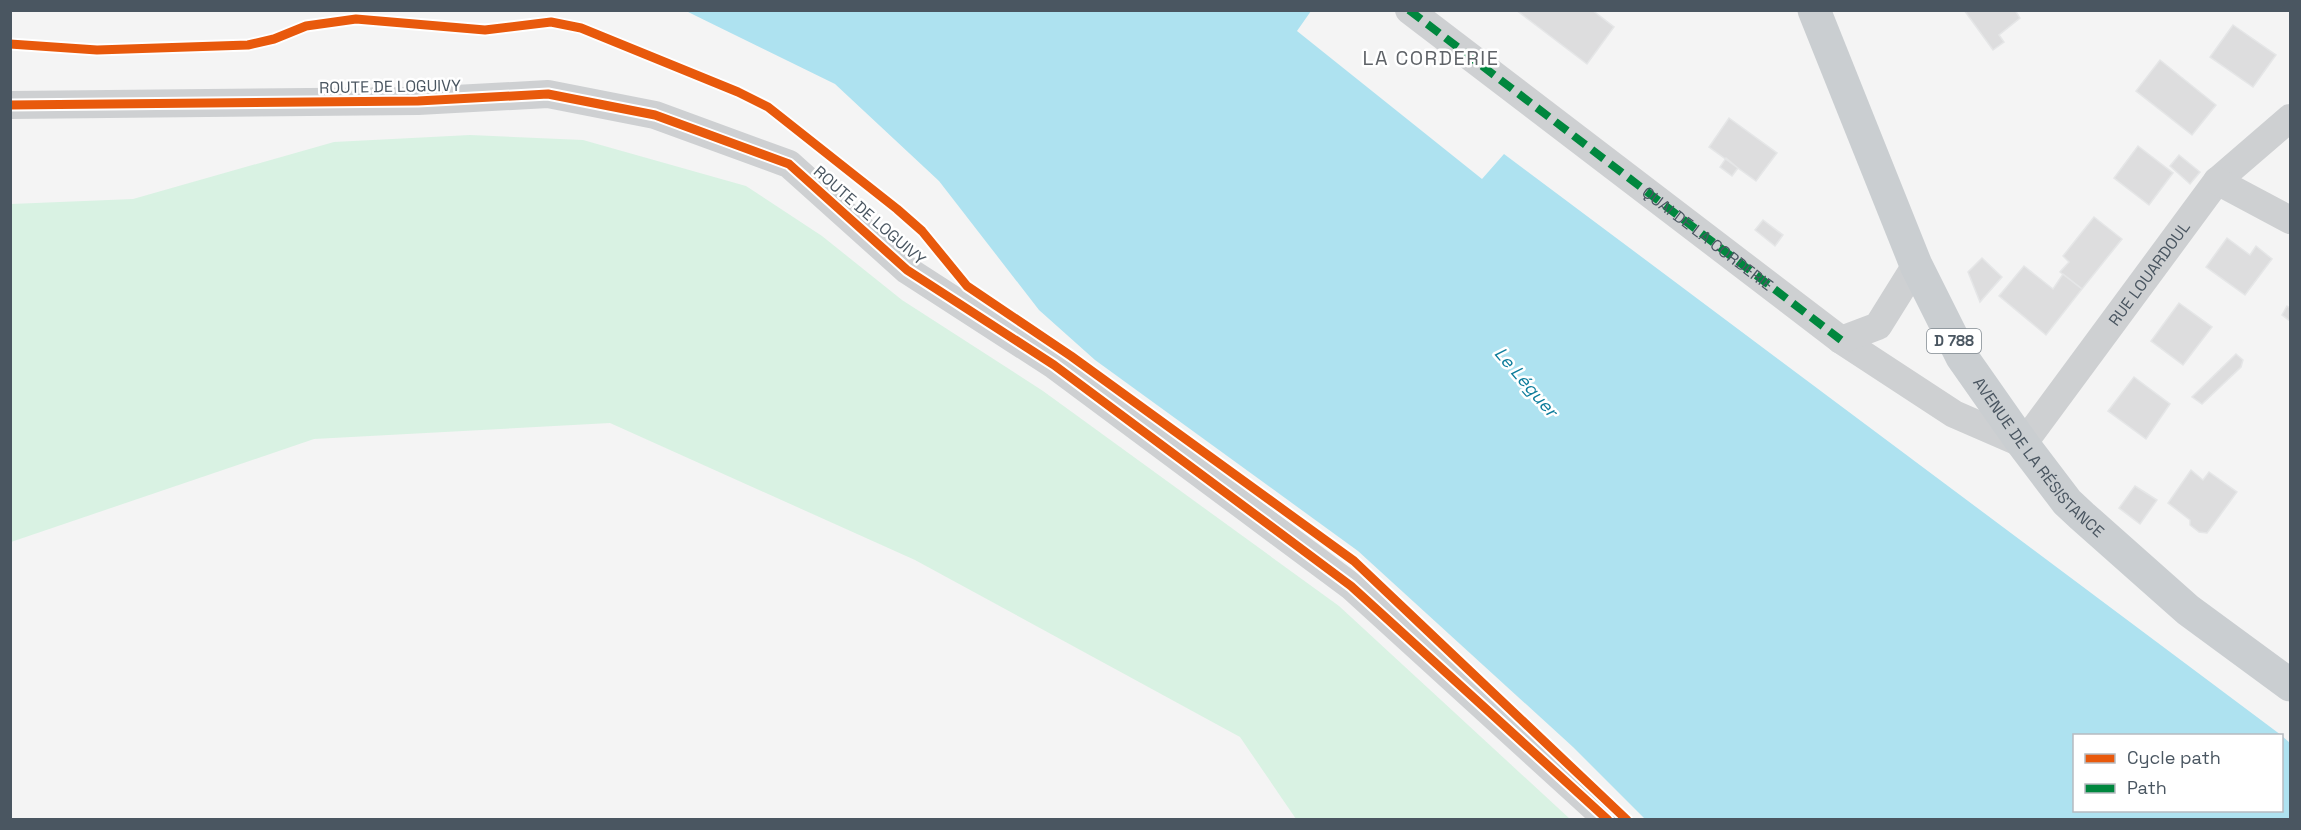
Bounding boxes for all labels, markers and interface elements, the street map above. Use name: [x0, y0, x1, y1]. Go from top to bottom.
district label: LA CORDERIE: [1362, 45, 1500, 71]
street label: ROUTE DE LOGUIVY: [319, 75, 461, 98]
street label: ROUTE DE LOGUIVY: [809, 161, 930, 270]
street label: QUAI DE LA CORDERIE: [1638, 182, 1777, 295]
street label: RUE LOUARDOUL: [2104, 217, 2195, 330]
road number: D 788: [1927, 329, 1981, 353]
water label: Le Léguer: [1490, 342, 1565, 423]
street label: AVENUE DE LA RÉSISTANCE: [1968, 373, 2109, 542]
legend: [2073, 734, 2283, 812]
text: Cycle path: [2127, 746, 2221, 769]
text: Path: [2127, 776, 2167, 799]

